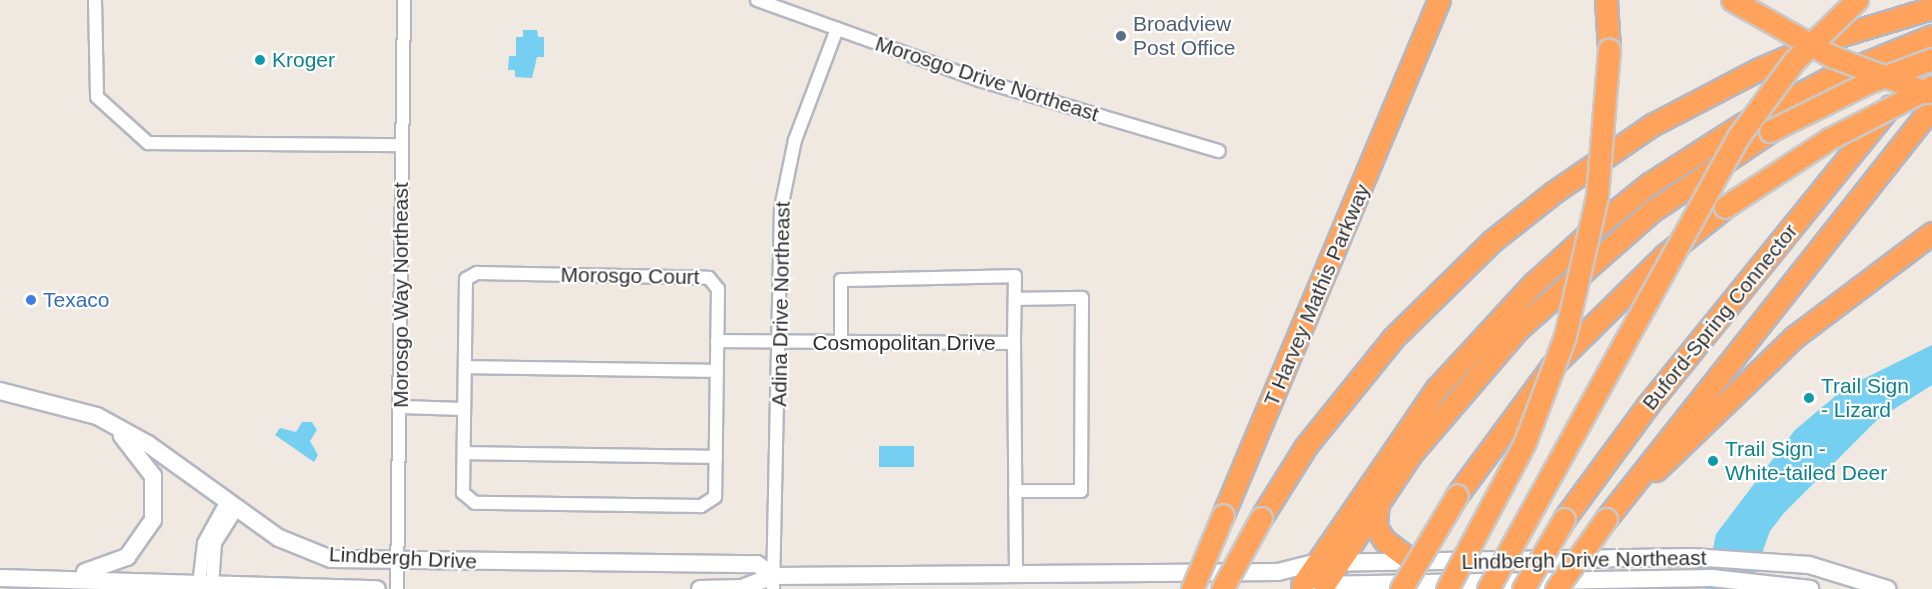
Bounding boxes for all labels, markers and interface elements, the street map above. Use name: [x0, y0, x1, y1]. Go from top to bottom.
place label: Broadview Post Office: [1133, 11, 1235, 61]
marker: Broadview Post Office: [1114, 29, 1128, 43]
street label: Morosgo Drive Northeast: [872, 31, 1102, 127]
place label: Kroger: [272, 47, 335, 73]
marker: Kroger: [253, 53, 267, 67]
street label: T Harvey Mathis Parkway: [1259, 180, 1375, 410]
street label: Morosgo Way Northeast: [388, 182, 414, 408]
street label: Adina Drive Northeast: [767, 201, 795, 407]
street label: Buford-Spring Connector: [1637, 219, 1803, 415]
street label: Morosgo Court: [560, 262, 700, 290]
place label: Texaco: [43, 287, 110, 313]
marker: Texaco: [24, 293, 38, 307]
street label: Cosmopolitan Drive: [812, 330, 996, 356]
place label: Trail Sign - Lizard: [1821, 373, 1909, 423]
marker: Trail Sign - Lizard: [1802, 391, 1816, 405]
place label: Trail Sign - White-tailed Deer: [1725, 436, 1887, 486]
marker: Trail Sign - White-tailed Deer: [1706, 454, 1720, 468]
street label: Lindbergh Drive: [328, 542, 478, 574]
street label: Lindbergh Drive Northeast: [1461, 545, 1707, 575]

